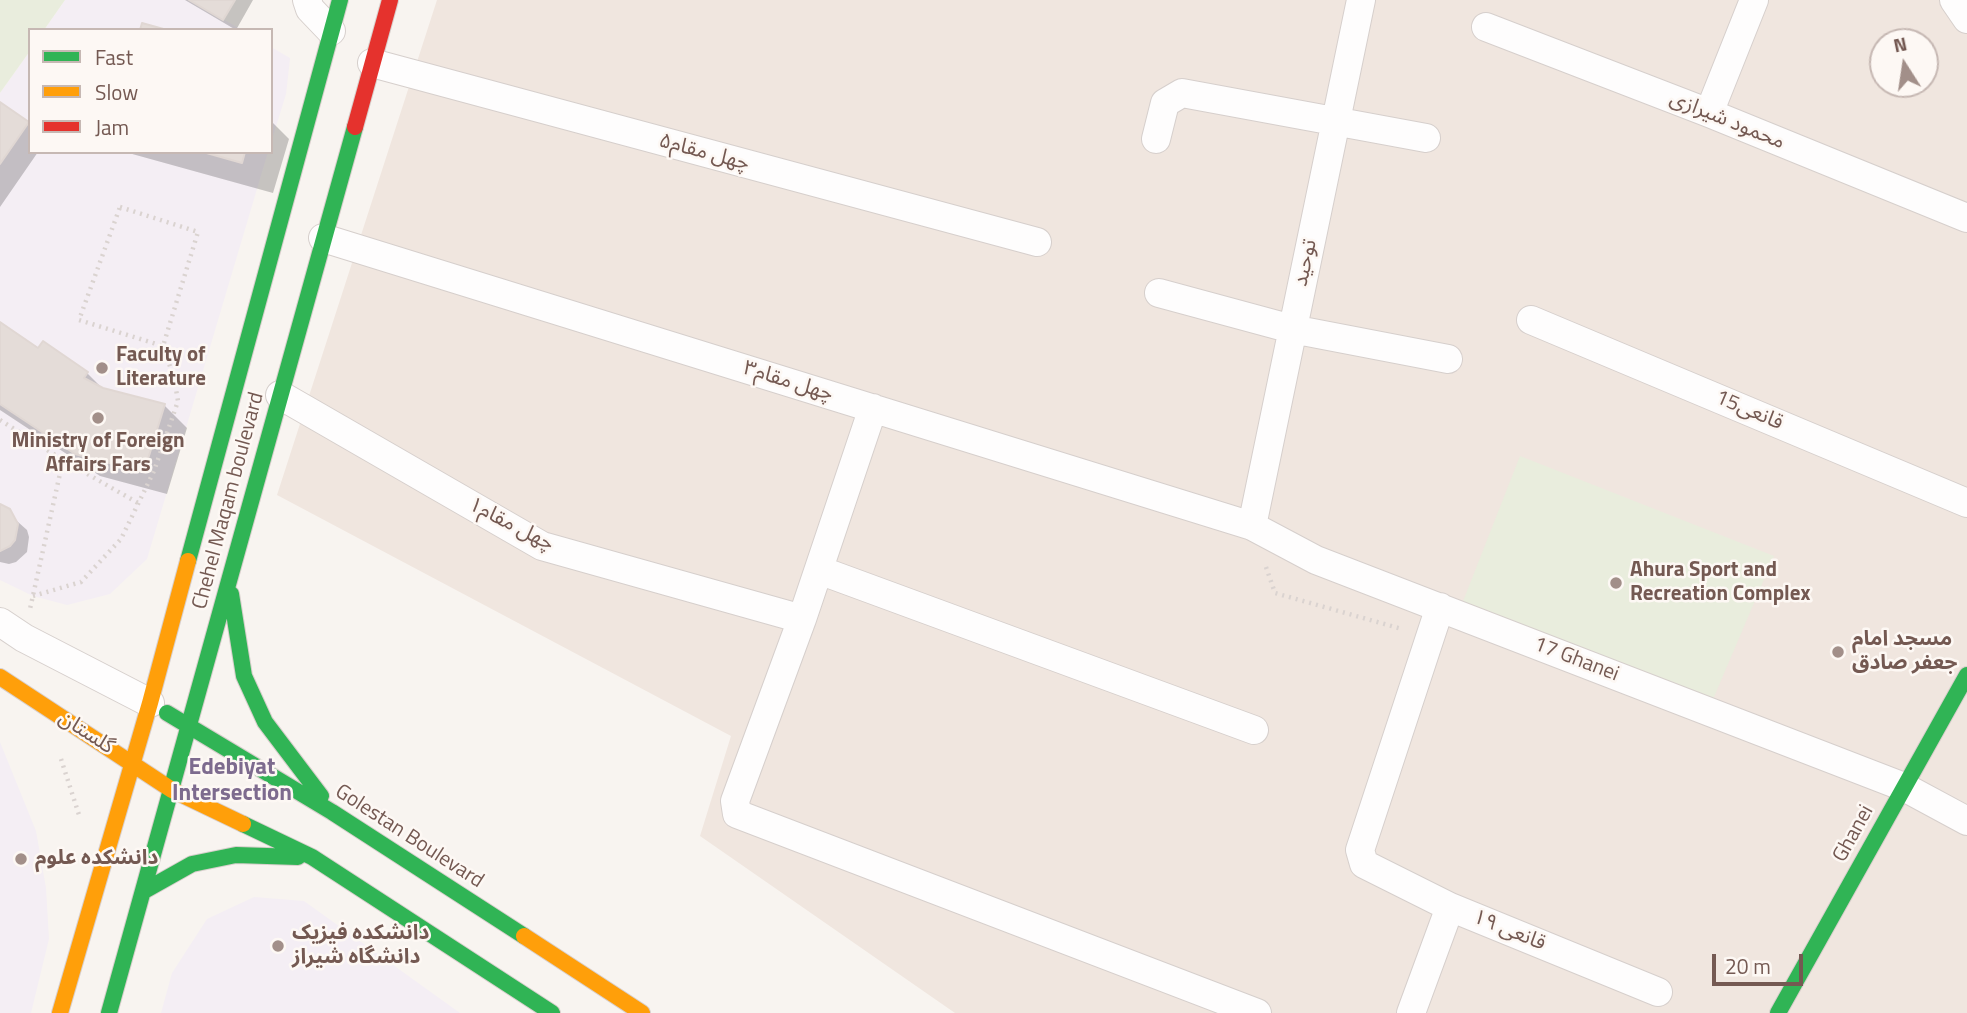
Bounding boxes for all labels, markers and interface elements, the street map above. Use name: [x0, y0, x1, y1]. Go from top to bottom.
legend: [28, 28, 273, 154]
north arrow: [1869, 28, 1939, 98]
text: N: [1890, 28, 1909, 59]
text: Fast: [95, 41, 133, 73]
text: Slow: [95, 76, 138, 108]
street label: محمود شیرازی: [1666, 86, 1788, 156]
text: Jam: [95, 111, 129, 143]
street label: چهل مقام۵: [656, 129, 752, 177]
street label: توحید: [1289, 237, 1323, 289]
place label: Faculty of Literature: [116, 343, 206, 393]
street label: چهل مقام۳: [740, 356, 836, 408]
marker: Faculty of Literature: [94, 360, 110, 376]
street label: 15قانعی: [1711, 386, 1787, 436]
street label: Chehel Maqam boulevard: [188, 390, 270, 612]
marker: Ministry of Foreign Affairs Fars: [90, 410, 106, 426]
place label: Ministry of Foreign Affairs Fars: [12, 429, 184, 479]
street label: چهل مقام۱: [464, 493, 558, 557]
place label: Ahura Sport and Recreation Complex: [1630, 558, 1810, 608]
marker: Ahura Sport and Recreation Complex: [1608, 575, 1624, 591]
place label: مسجد امام جعفر صادق: [1852, 627, 1957, 677]
street label: 17 Ghanei: [1530, 632, 1622, 688]
marker: مسجد امام جعفر صادق: [1830, 644, 1846, 660]
street label: گلستان: [54, 706, 118, 760]
district label: Edebiyat Intersection: [172, 754, 292, 808]
street label: Golestan Boulevard: [330, 780, 488, 894]
street label: Ghanei: [1828, 801, 1880, 867]
place label: دانشکده علوم: [35, 846, 158, 872]
marker: دانشکده علوم: [13, 851, 29, 867]
street label: قانعی ۱۹: [1469, 905, 1549, 957]
place label: دانشکده فیزیک دانشگاه شیراز: [292, 921, 429, 971]
marker: دانشکده فیزیک دانشگاه شیراز: [270, 938, 286, 954]
scale bar: [1715, 940, 1806, 984]
text: 20 m: [1725, 950, 1771, 982]

